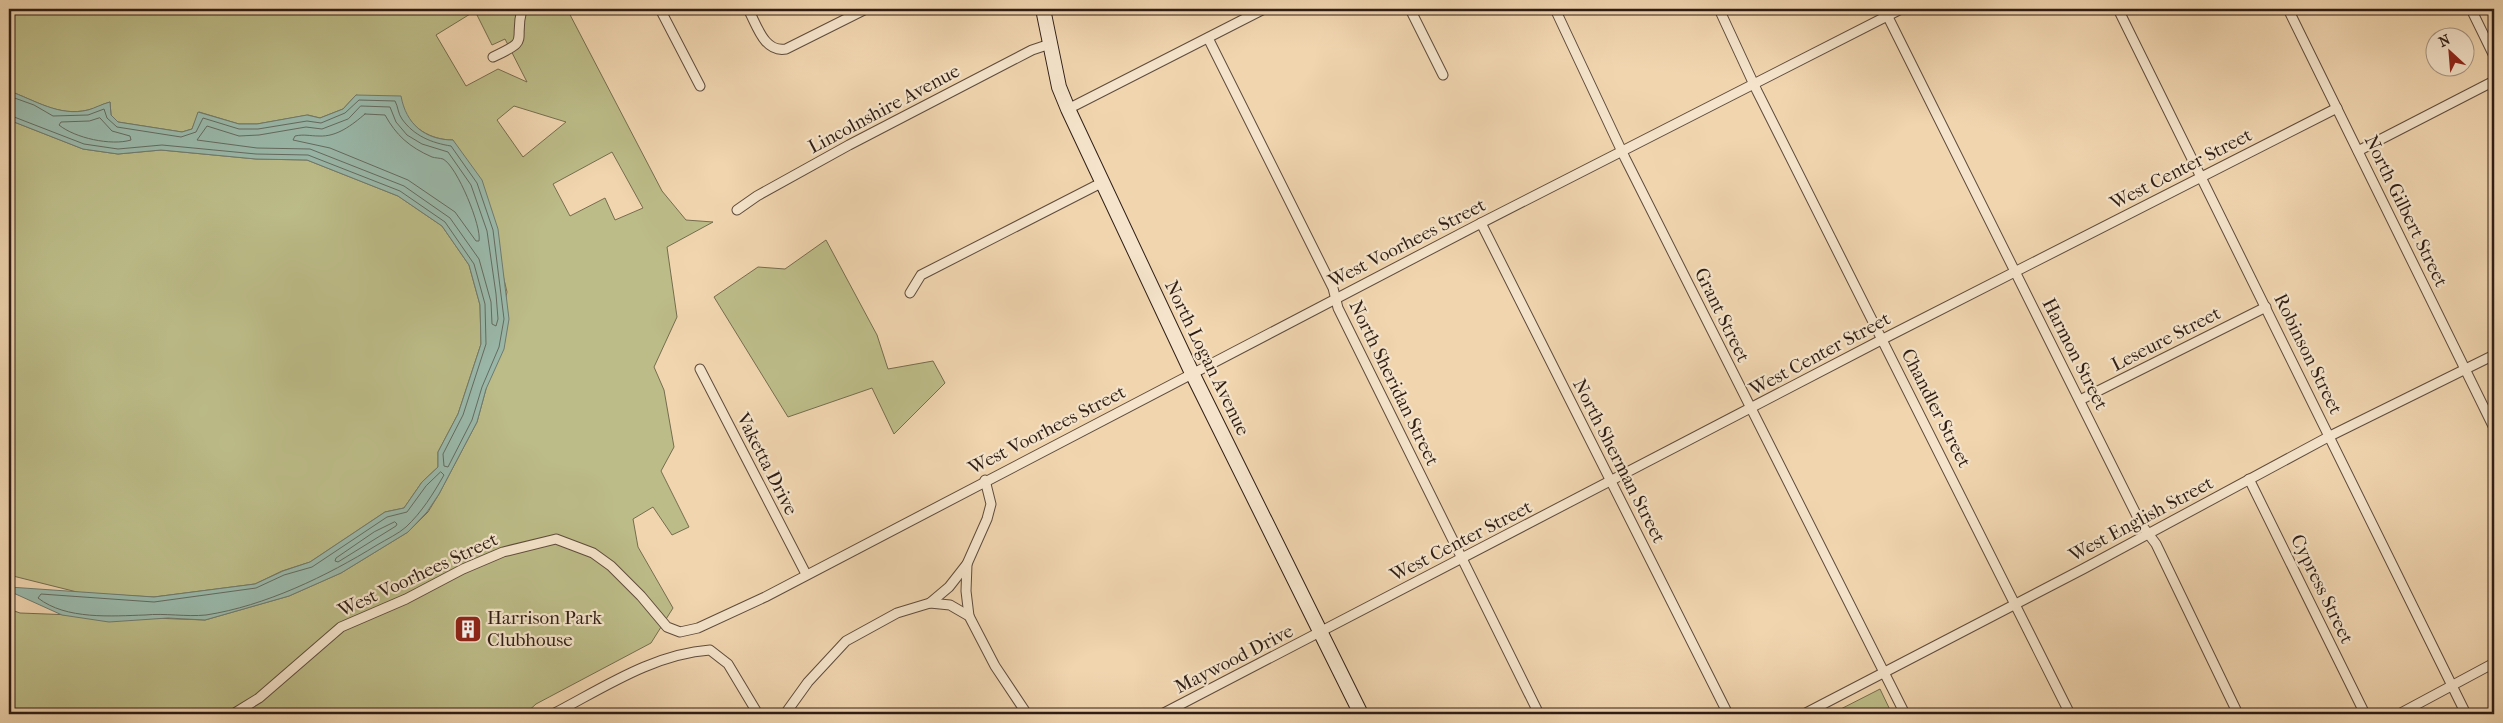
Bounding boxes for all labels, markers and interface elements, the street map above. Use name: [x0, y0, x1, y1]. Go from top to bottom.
north arrow: [2426, 28, 2476, 78]
text: N: [2436, 31, 2453, 51]
street label: Lincolnshire Avenue: [805, 60, 963, 158]
street label: West Center Street: [2106, 124, 2256, 215]
street label: North Gilbert Street: [2360, 132, 2452, 291]
street label: West Voorhees Street: [1324, 194, 1490, 293]
street label: Grant Street: [1690, 264, 1754, 366]
street label: North Logan Avenue: [1160, 277, 1254, 439]
street label: Robinson Street: [2269, 290, 2347, 418]
street label: Harmon Street: [2037, 294, 2113, 414]
street label: North Sheridan Street: [1344, 297, 1444, 469]
street label: Leseure Street: [2108, 302, 2224, 376]
street label: West Center Street: [1745, 308, 1894, 401]
street label: Chandler Street: [1897, 345, 1975, 471]
street label: North Sherman Street: [1568, 375, 1670, 547]
street label: West Voorhees Street: [964, 381, 1130, 480]
street label: Vaketta Drive: [731, 408, 802, 519]
street label: West English Street: [2064, 472, 2217, 567]
street label: West Center Street: [1386, 496, 1536, 587]
street label: West Voorhees Street: [334, 528, 502, 622]
street label: Cypress Street: [2286, 531, 2358, 647]
place label: Harrison Park Clubhouse: [487, 607, 602, 651]
building icon: Harrison Park Clubhouse: [453, 614, 483, 644]
street label: Maywood Drive: [1171, 620, 1297, 698]

